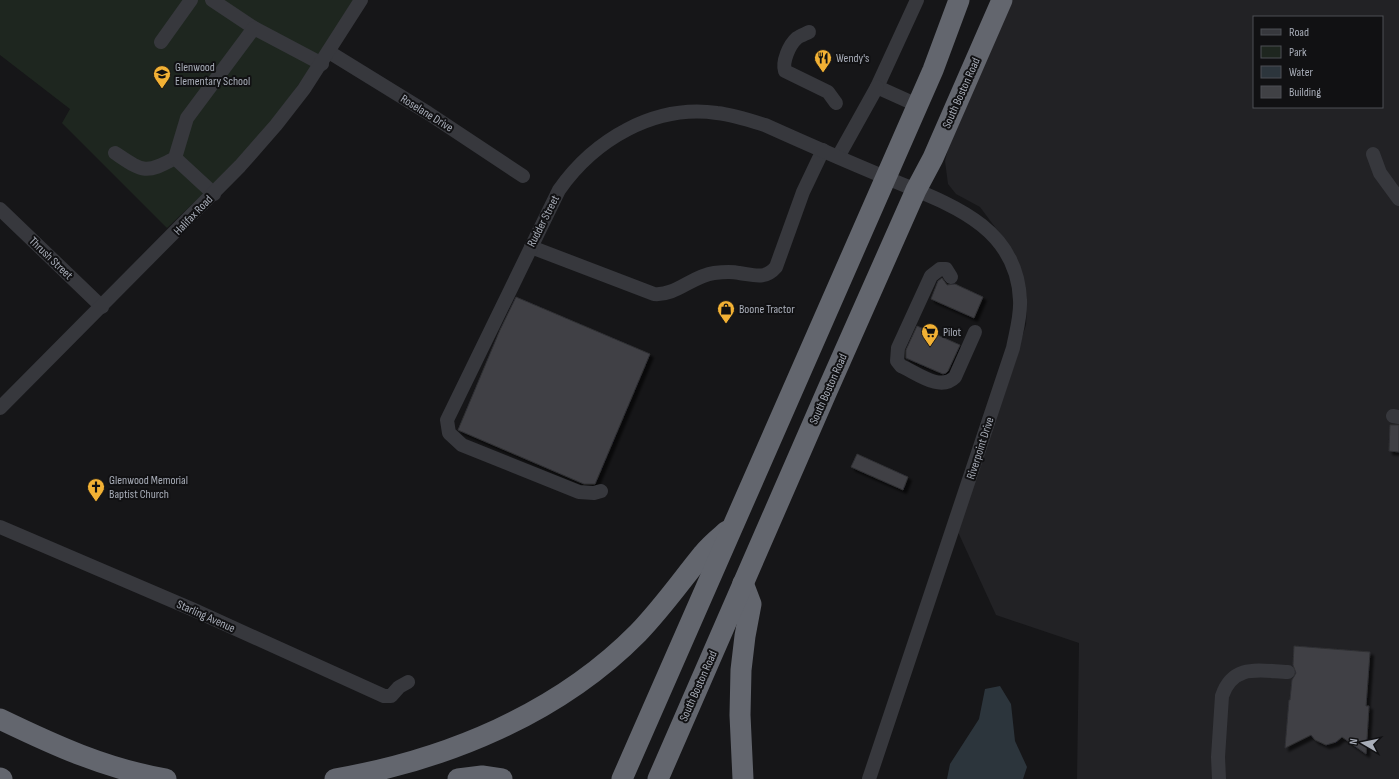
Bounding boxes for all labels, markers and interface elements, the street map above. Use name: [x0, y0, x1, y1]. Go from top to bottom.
legend: [1253, 16, 1383, 108]
text: Road: [1289, 25, 1309, 40]
text: Park: [1289, 45, 1307, 60]
restaurant icon: Wendy's: [813, 48, 833, 73]
place label: Wendy's: [836, 51, 869, 66]
street label: South Boston Road: [939, 55, 984, 131]
place label: Glenwood Elementary School: [175, 60, 250, 89]
school or university icon: Glenwood Elementary School: [152, 64, 172, 89]
text: Water: [1289, 65, 1313, 80]
text: Building: [1289, 85, 1321, 100]
street label: Roselane Drive: [398, 91, 456, 136]
street label: Halifax Road: [171, 192, 216, 238]
street label: Rudder Street: [524, 193, 563, 250]
street label: Thrush Street: [26, 234, 76, 283]
shop icon: Boone Tractor: [716, 299, 736, 324]
place label: Boone Tractor: [739, 302, 795, 317]
supermarket icon: Pilot: [920, 322, 940, 347]
place label: Pilot: [943, 325, 962, 340]
street label: South Boston Road: [806, 351, 851, 427]
street label: Riverpoint Drive: [963, 415, 998, 481]
place label: Glenwood Memorial Baptist Church: [109, 473, 188, 502]
church icon: Glenwood Memorial Baptist Church: [86, 477, 106, 502]
street label: Starling Avenue: [174, 597, 238, 636]
street label: South Boston Road: [676, 648, 721, 724]
north arrow: [1343, 723, 1383, 763]
text: N: [1347, 737, 1361, 745]

